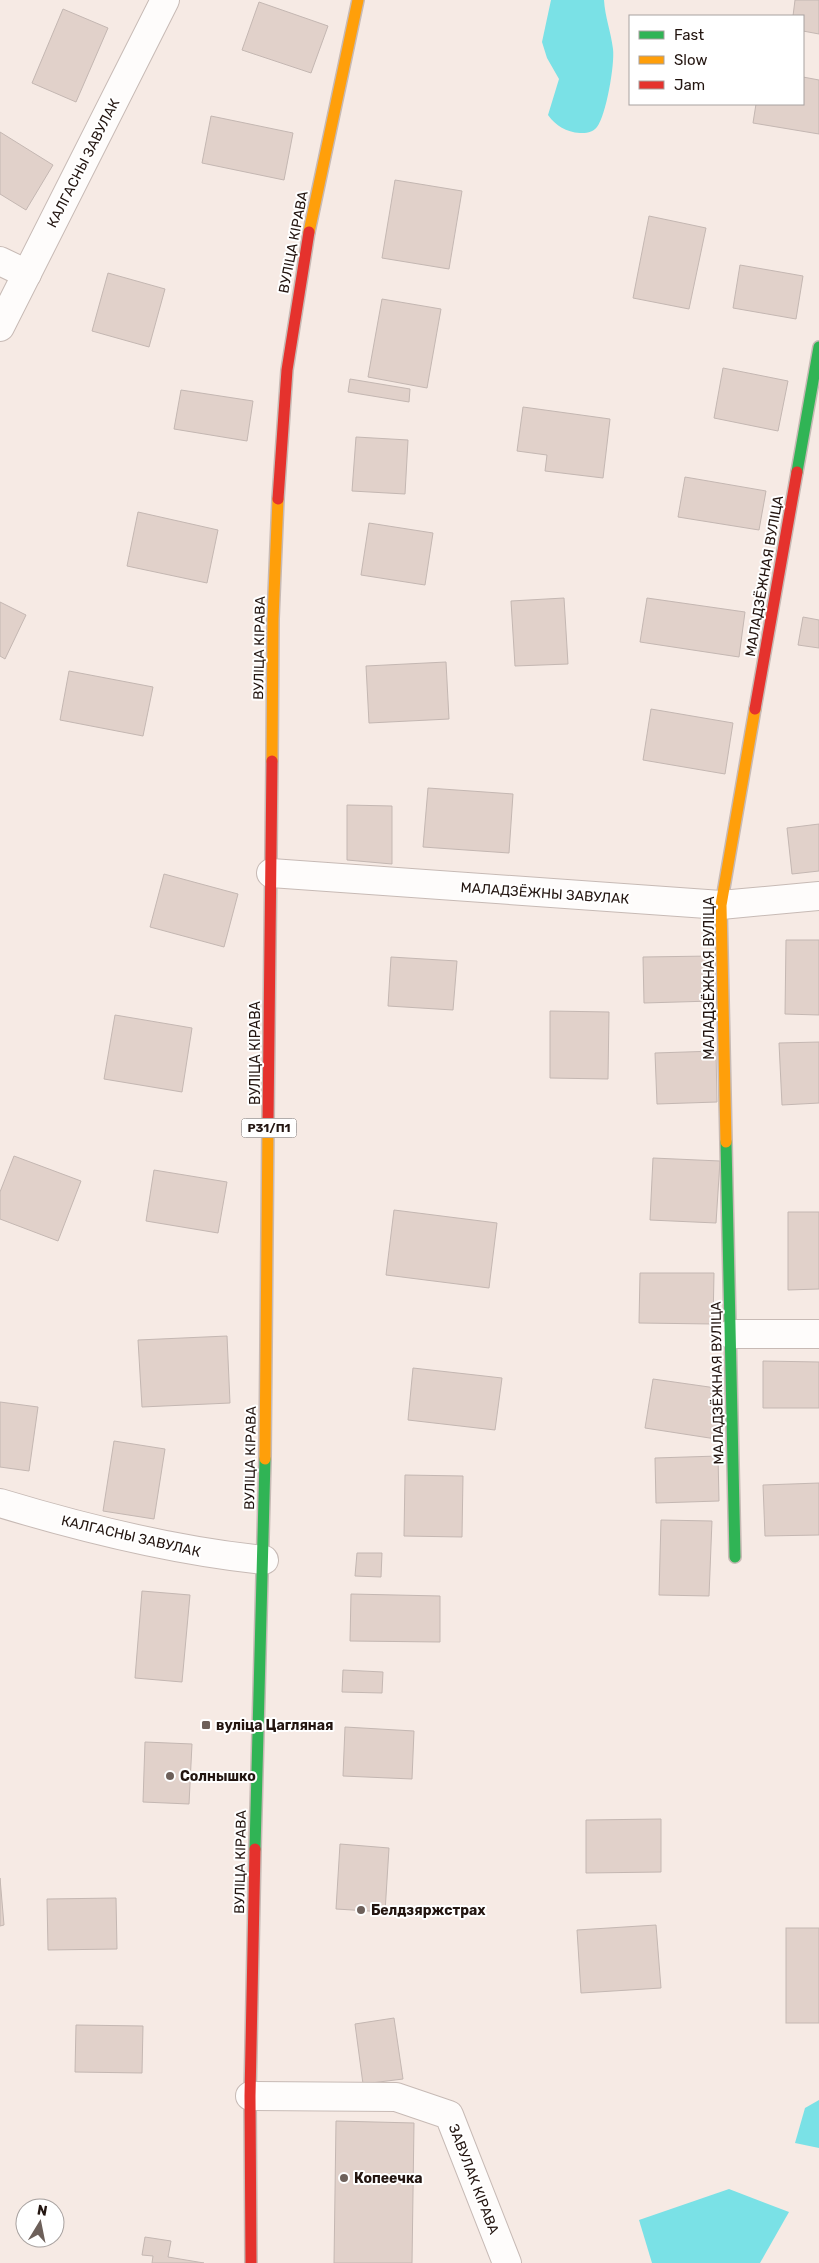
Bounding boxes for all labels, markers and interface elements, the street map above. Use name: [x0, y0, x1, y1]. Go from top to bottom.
legend: [629, 15, 804, 105]
text: Fast: [674, 26, 704, 44]
text: Slow: [674, 51, 707, 69]
text: Jam: [674, 76, 705, 94]
street label: КАЛГАСНЫ ЗАВУЛАК: [43, 96, 123, 231]
street label: ВУЛІЦА КІРАВА: [275, 189, 312, 295]
street label: МАЛАДЗЁЖНАЯ ВУЛІЦА: [741, 493, 787, 658]
street label: ВУЛІЦА КІРАВА: [250, 595, 269, 700]
street label: МАЛАДЗЁЖНЫ ЗАВУЛАК: [460, 878, 630, 908]
street label: МАЛАДЗЁЖНАЯ ВУЛІЦА: [700, 896, 718, 1060]
street label: ВУЛІЦА КІРАВА: [247, 1000, 264, 1105]
road number: Р31/П1: [242, 1118, 296, 1138]
street label: МАЛАДЗЁЖНАЯ ВУЛІЦА: [707, 1301, 727, 1465]
street label: ВУЛІЦА КІРАВА: [241, 1405, 260, 1510]
street label: КАЛГАСНЫ ЗАВУЛАК: [59, 1512, 202, 1561]
place label: вуліца Цагляная: [216, 1717, 334, 1734]
marker: вуліца Цагляная: [200, 1719, 212, 1731]
place label: Солнышко: [180, 1768, 256, 1785]
marker: Солнышко: [164, 1770, 176, 1782]
street label: ВУЛІЦА КІРАВА: [231, 1809, 250, 1914]
place label: Белдзяржстрах: [371, 1902, 486, 1919]
marker: Белдзяржстрах: [355, 1904, 367, 1916]
street label: ЗАВУЛАК КІРАВА: [445, 2122, 503, 2237]
place label: Копеечка: [354, 2170, 423, 2187]
marker: Копеечка: [338, 2172, 350, 2184]
north arrow: [15, 2198, 65, 2248]
text: N: [36, 2201, 49, 2220]

